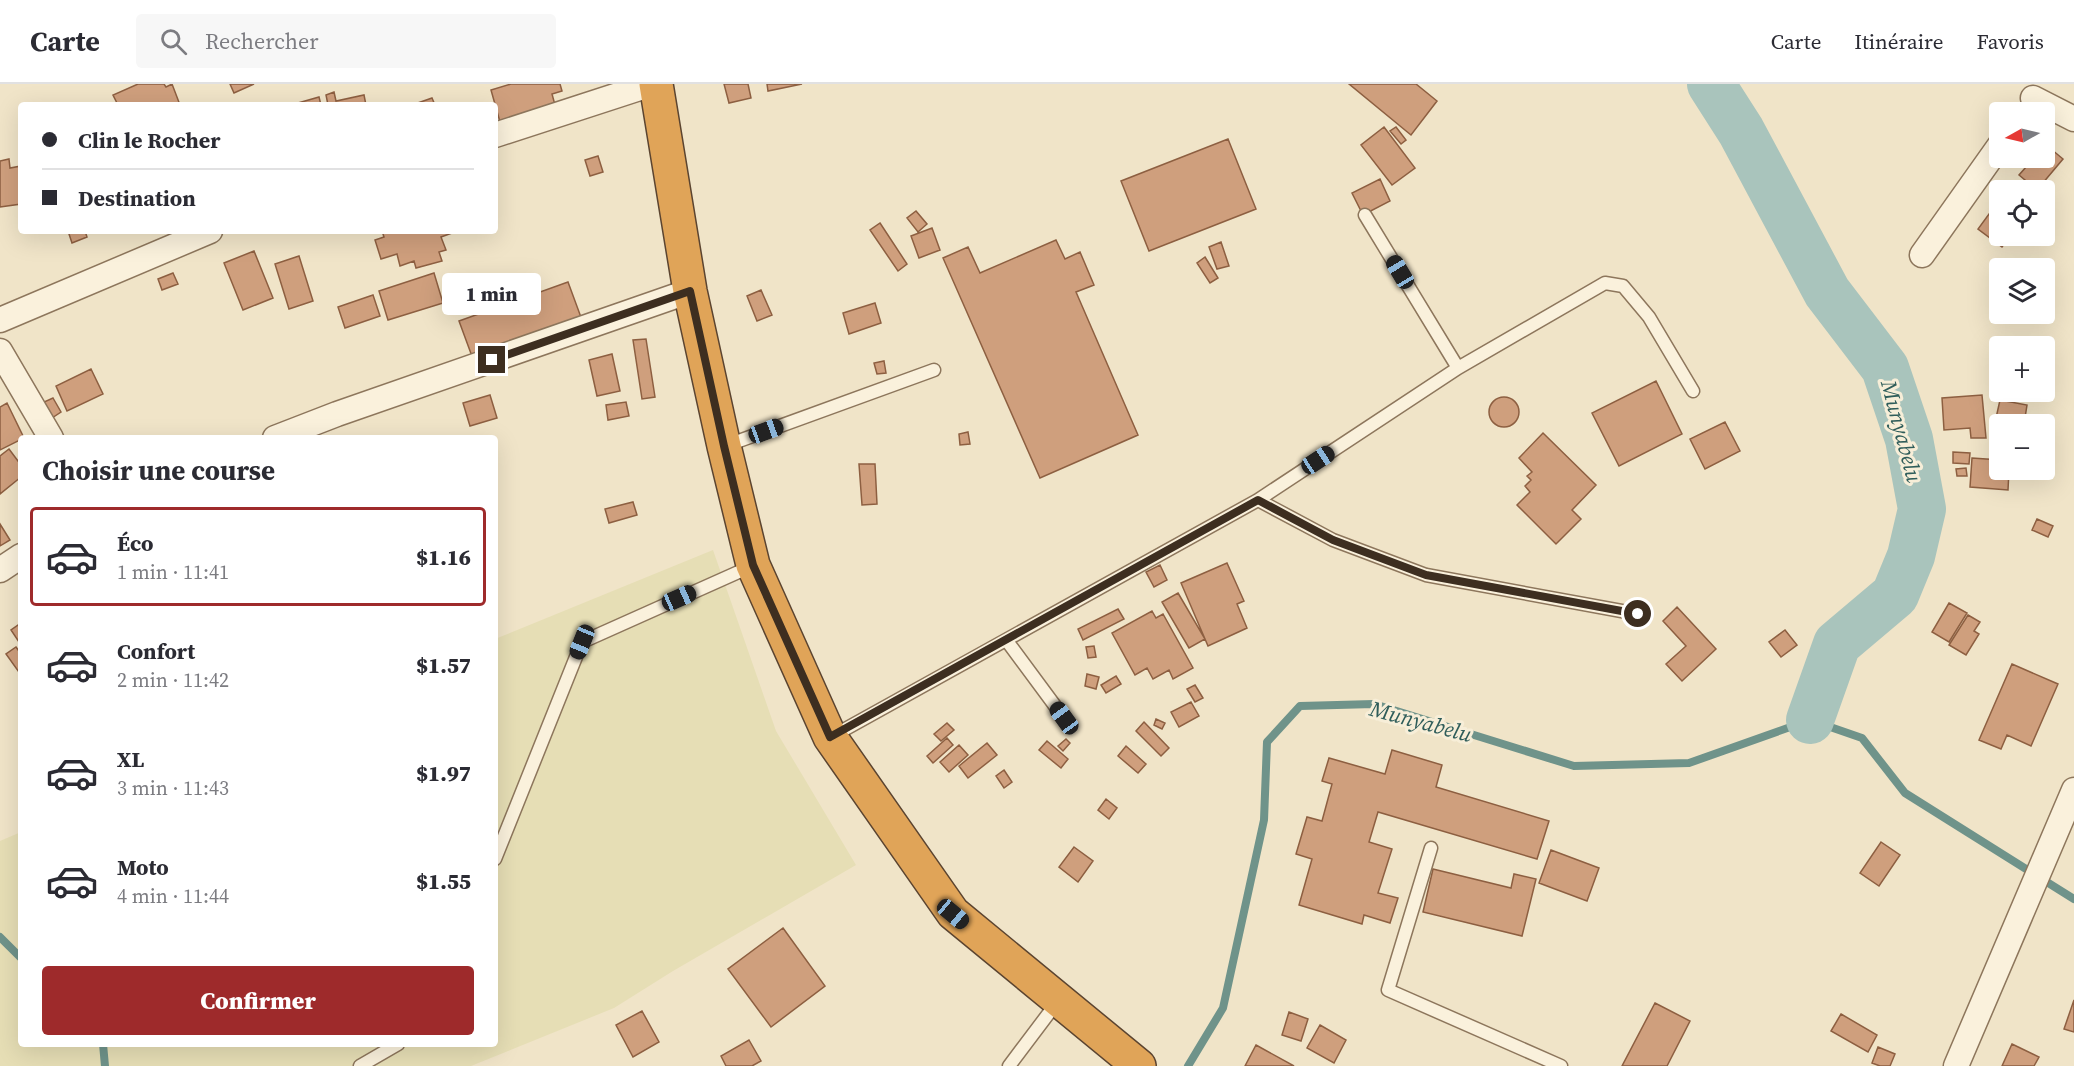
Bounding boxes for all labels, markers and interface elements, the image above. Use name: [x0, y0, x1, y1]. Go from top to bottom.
search box: [136, 14, 556, 68]
text: Carte: [30, 22, 100, 60]
icon: search: [157, 25, 190, 58]
text: Rechercher: [205, 26, 319, 56]
text: Carte: [1771, 27, 1821, 56]
text: Itinéraire: [1854, 27, 1943, 56]
text: Favoris: [1976, 27, 2044, 56]
north arrow: [1989, 102, 2055, 168]
map controls: [1989, 102, 2055, 480]
text: Clin le Rocher: [78, 125, 221, 155]
button: locate: [1989, 180, 2055, 246]
text: Destination: [78, 183, 196, 213]
car: [1383, 252, 1417, 292]
button: layers: [1989, 258, 2055, 324]
callout: 1 min: [442, 273, 542, 315]
text: 1 min: [465, 280, 518, 308]
button: +: [1989, 336, 2055, 402]
route end: [478, 346, 505, 373]
water label: Munyabelu: [1874, 376, 1930, 486]
button: −: [1989, 414, 2055, 480]
car: [746, 416, 786, 446]
car: [1298, 443, 1338, 477]
text: Choisir une course: [42, 452, 275, 489]
text: Éco: [117, 528, 154, 558]
icon: car: [45, 530, 99, 584]
text: $1.16: [416, 542, 471, 572]
text: 1 min · 11:41: [117, 558, 229, 586]
car: [659, 582, 699, 614]
route start: [1624, 600, 1651, 627]
car: [567, 622, 597, 662]
text: Confort: [117, 636, 195, 666]
icon: car: [45, 638, 99, 692]
text: $1.57: [416, 650, 471, 680]
text: 2 min · 11:42: [117, 666, 229, 694]
water label: Munyabelu: [1366, 693, 1476, 749]
car: [1046, 698, 1082, 738]
text: XL: [117, 744, 144, 774]
icon: car: [45, 746, 99, 800]
text: $1.97: [416, 758, 471, 788]
text: 3 min · 11:43: [117, 774, 229, 802]
text: Moto: [117, 852, 169, 882]
icon: car: [45, 854, 99, 908]
text: $1.55: [416, 866, 471, 896]
text: 4 min · 11:44: [117, 882, 229, 910]
car: [933, 896, 973, 932]
button: Confirmer: [42, 966, 474, 1035]

